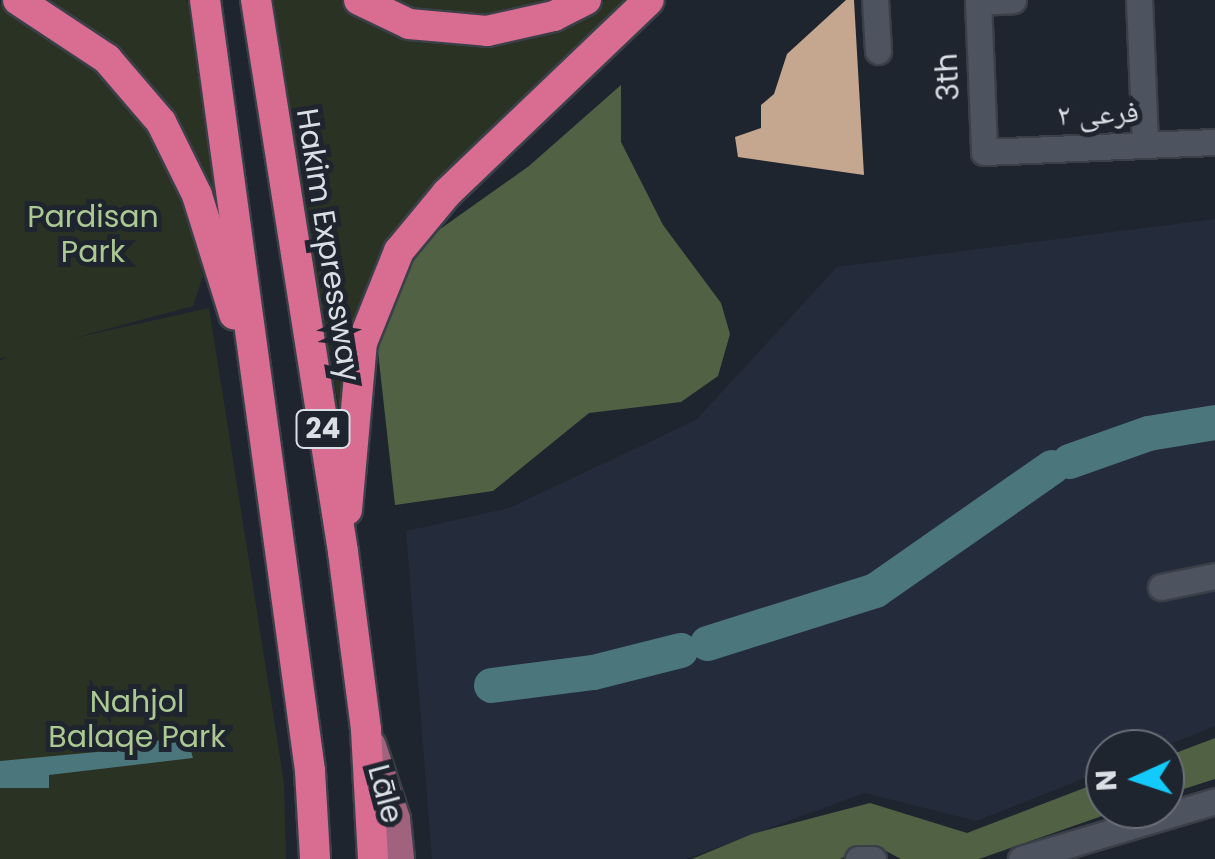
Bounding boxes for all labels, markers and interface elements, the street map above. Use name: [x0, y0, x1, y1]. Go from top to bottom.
street label: 3th: [929, 52, 967, 102]
street label: فرعی ۲: [1056, 94, 1140, 134]
street label: Hakim Expressway: [289, 106, 367, 384]
park label: Pardisan Park: [27, 199, 159, 270]
road number: 24: [296, 406, 350, 452]
park label: Nahjol Balaqe Park: [48, 684, 226, 754]
north arrow: [1085, 729, 1185, 829]
street label: Lāle: [360, 761, 410, 827]
text: N: [1087, 769, 1127, 792]

